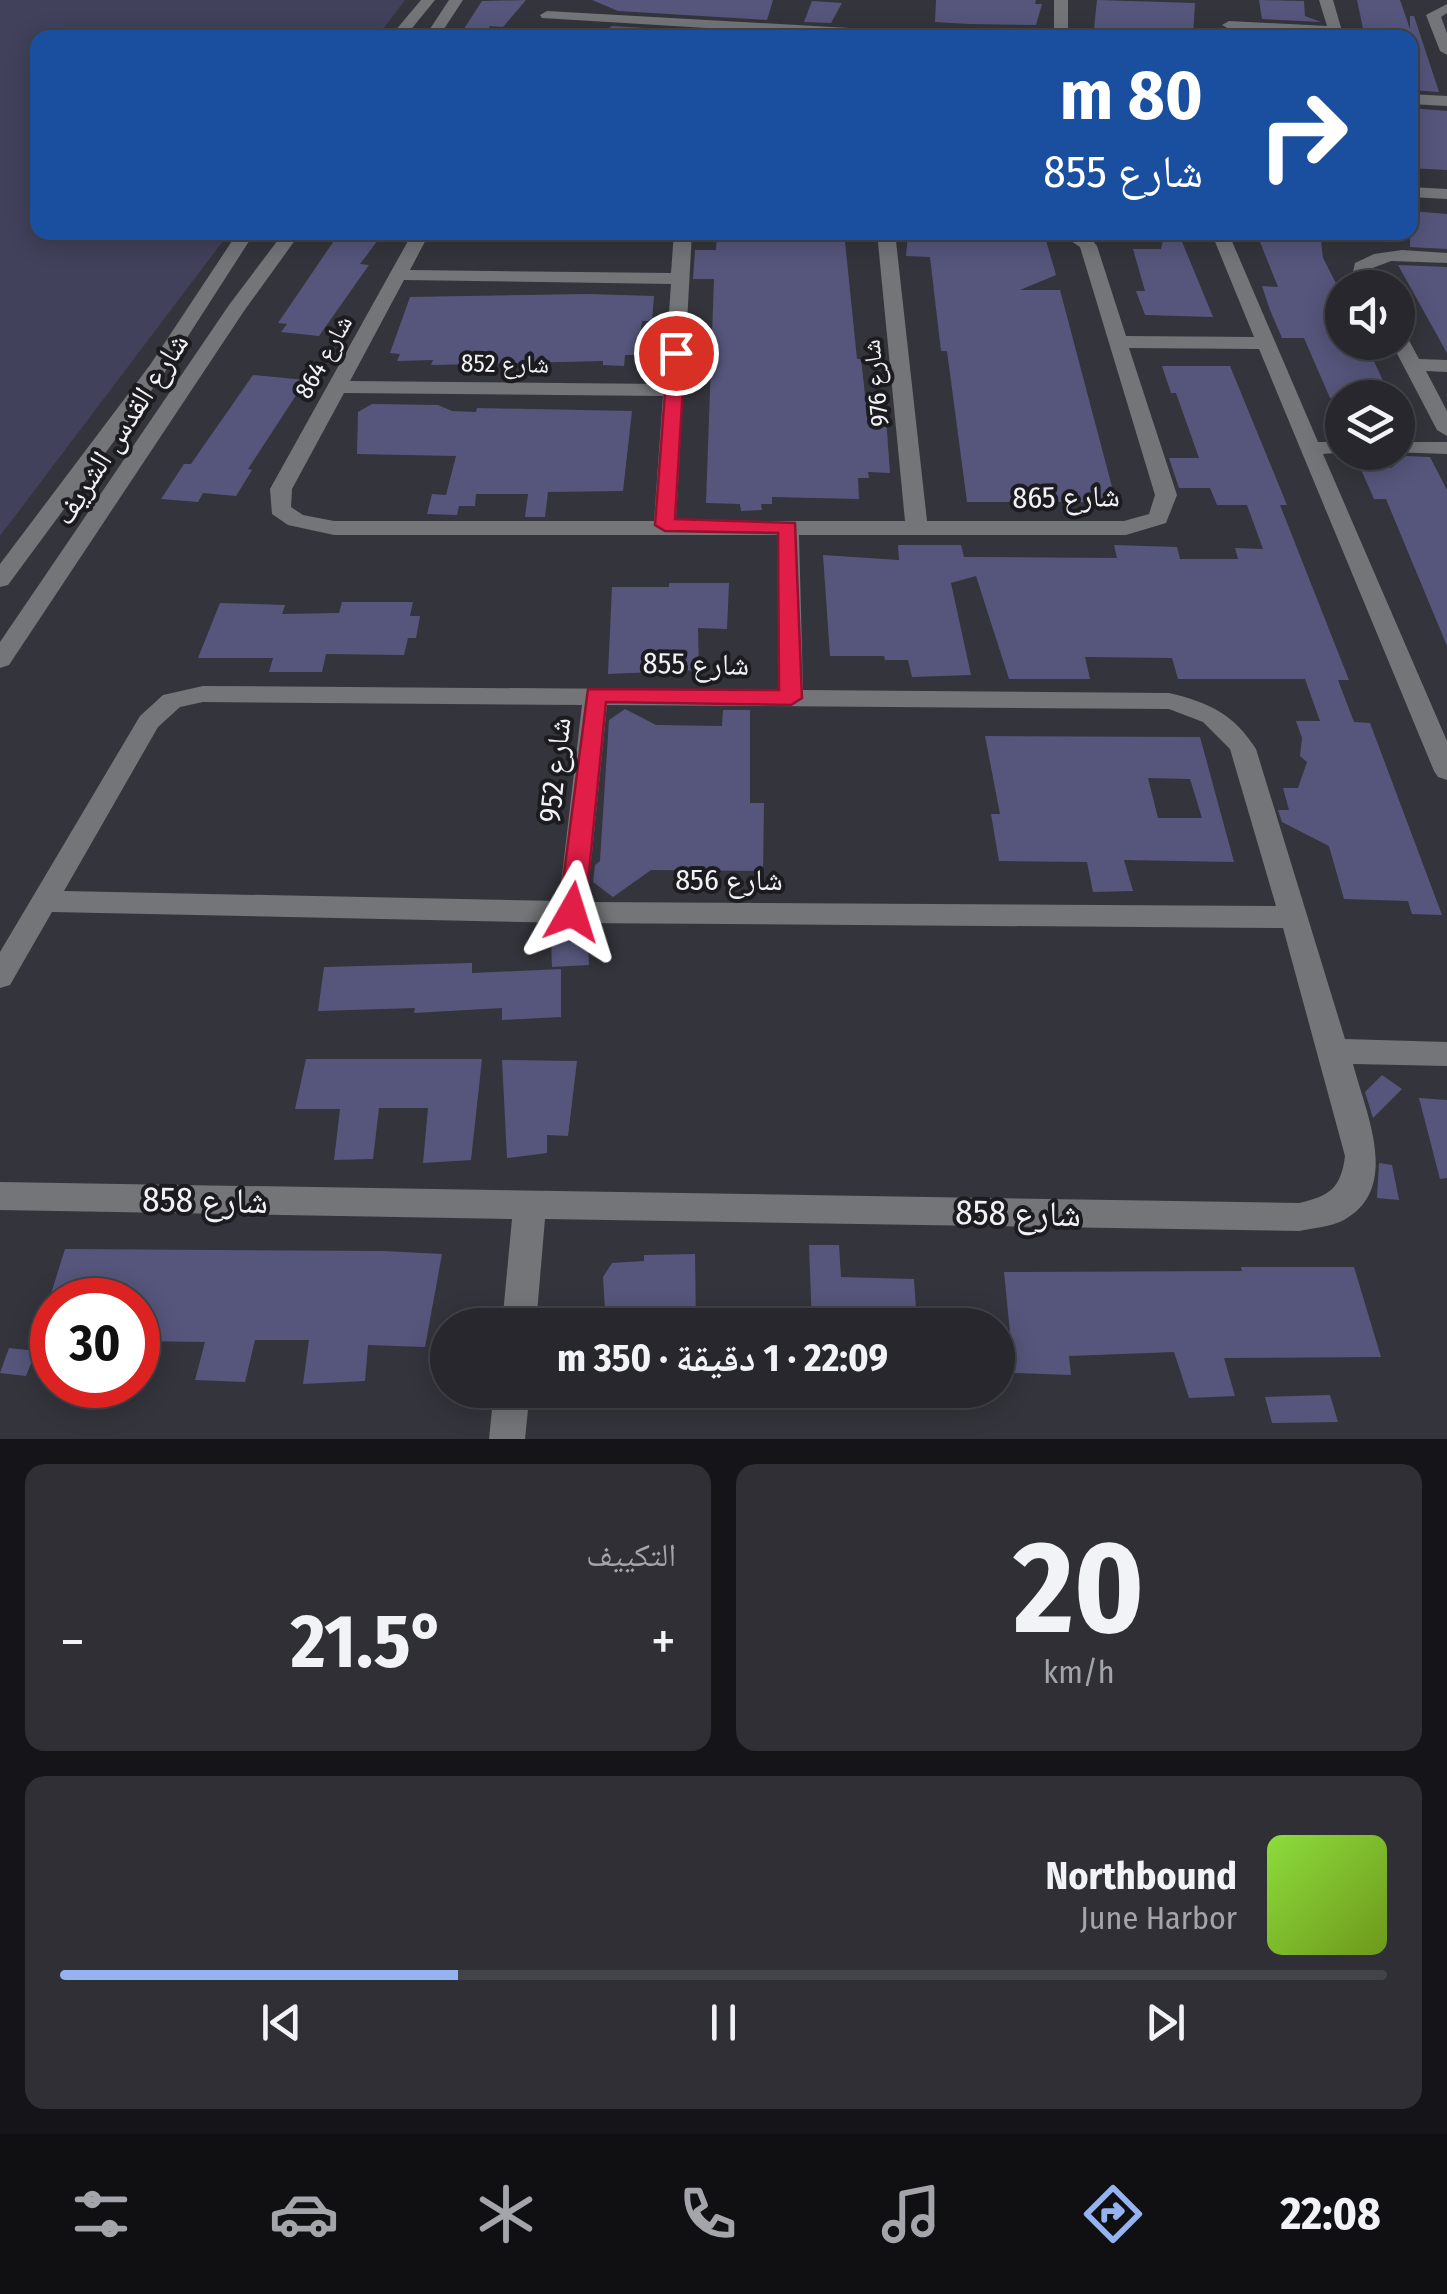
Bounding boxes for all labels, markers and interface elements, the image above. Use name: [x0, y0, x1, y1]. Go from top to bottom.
text: 80 m: [1060, 54, 1203, 138]
icon: right: [1238, 70, 1368, 200]
text: شارع 855: [1043, 145, 1203, 199]
map controls: [1325, 270, 1415, 470]
button: sound: [1325, 270, 1415, 360]
street label: شارع 864: [289, 310, 359, 404]
pin: [634, 311, 719, 396]
street label: شارع القدس الشريف: [46, 326, 197, 532]
icon: arrive: [649, 326, 704, 381]
street label: شارع 976: [857, 338, 895, 428]
street label: شارع 852: [461, 348, 549, 380]
button: layers: [1325, 380, 1415, 470]
street label: شارع 865: [1012, 478, 1120, 517]
street label: شارع 855: [642, 645, 750, 684]
street label: شارع 952: [532, 716, 579, 824]
position arrow: [520, 860, 624, 964]
street label: شارع 856: [675, 862, 783, 899]
street label: شارع 858: [142, 1178, 268, 1223]
street label: شارع 858: [955, 1191, 1081, 1236]
speed limit sign: 30: [30, 1278, 160, 1408]
text: 22:09 · 1 دقيقة · 350 m: [557, 1335, 888, 1381]
text: 20: [1013, 1510, 1145, 1666]
text: التكييف: [586, 1536, 676, 1574]
text: 21.5°: [291, 1597, 445, 1687]
text: −: [60, 1609, 85, 1675]
text: +: [651, 1609, 676, 1675]
text: km/h: [1043, 1653, 1115, 1691]
text: Northbound: [1045, 1853, 1237, 1899]
text: June Harbor: [1080, 1899, 1237, 1937]
icon: previous: [254, 1995, 309, 2050]
icon: pause: [696, 1995, 751, 2050]
icon: next: [1138, 1995, 1193, 2050]
icon: filters: [66, 2179, 136, 2249]
icon: car: [269, 2179, 339, 2249]
icon: climate: [471, 2179, 541, 2249]
icon: phone: [673, 2179, 743, 2249]
icon: music: [876, 2179, 946, 2249]
icon: directions: [1078, 2179, 1148, 2249]
text: 22:08: [1281, 2187, 1381, 2241]

